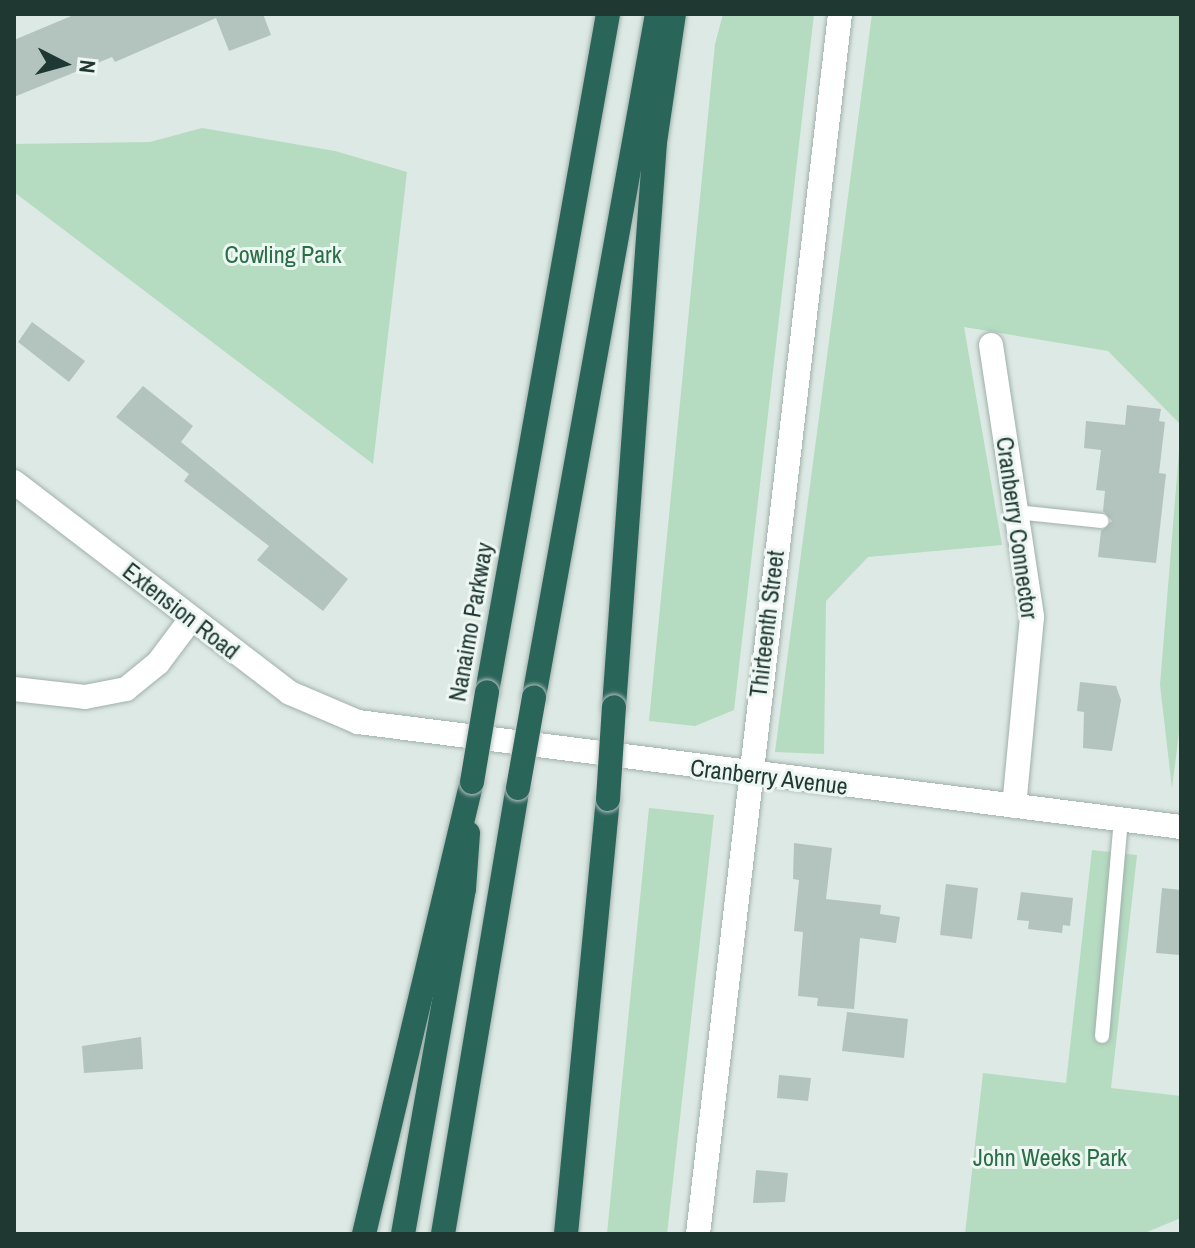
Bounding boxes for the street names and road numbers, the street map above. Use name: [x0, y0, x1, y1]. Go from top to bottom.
street label: Cranberry Connector: [990, 435, 1044, 621]
street label: Nanaimo Parkway: [443, 540, 499, 704]
street label: Thirteenth Street: [744, 549, 790, 699]
street label: Extension Road: [117, 557, 245, 665]
street label: Cranberry Avenue: [688, 753, 850, 801]

